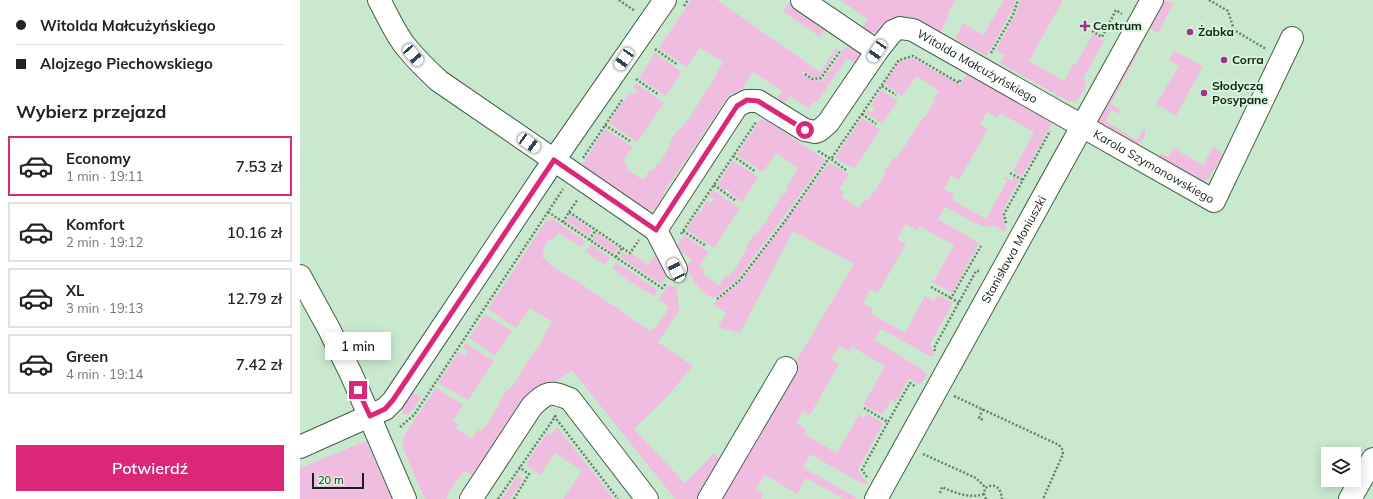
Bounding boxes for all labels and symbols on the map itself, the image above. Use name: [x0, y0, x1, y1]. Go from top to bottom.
place label: Centrum: [1093, 18, 1142, 33]
marker: Centrum: [1080, 21, 1090, 31]
place label: Żabka: [1198, 24, 1234, 39]
street label: Witolda Małcużyńskiego: [915, 26, 1040, 106]
marker: Żabka: [1185, 27, 1195, 37]
car: [865, 38, 889, 64]
car: [401, 42, 425, 68]
car: [612, 46, 636, 72]
place label: Corra: [1232, 52, 1264, 67]
marker: Corra: [1219, 55, 1229, 65]
place label: Słodyczą Posypane: [1212, 78, 1268, 107]
marker: Słodyczą Posypane: [1199, 88, 1209, 98]
route start: [796, 121, 814, 139]
street label: Karola Szymanowskiego: [1091, 126, 1217, 207]
car: [516, 131, 542, 155]
street label: Stanisława Moniuszki: [978, 193, 1049, 306]
car: [665, 257, 687, 283]
callout: 1 min: [325, 332, 391, 360]
route end: [349, 381, 367, 399]
scale bar: [312, 471, 364, 490]

